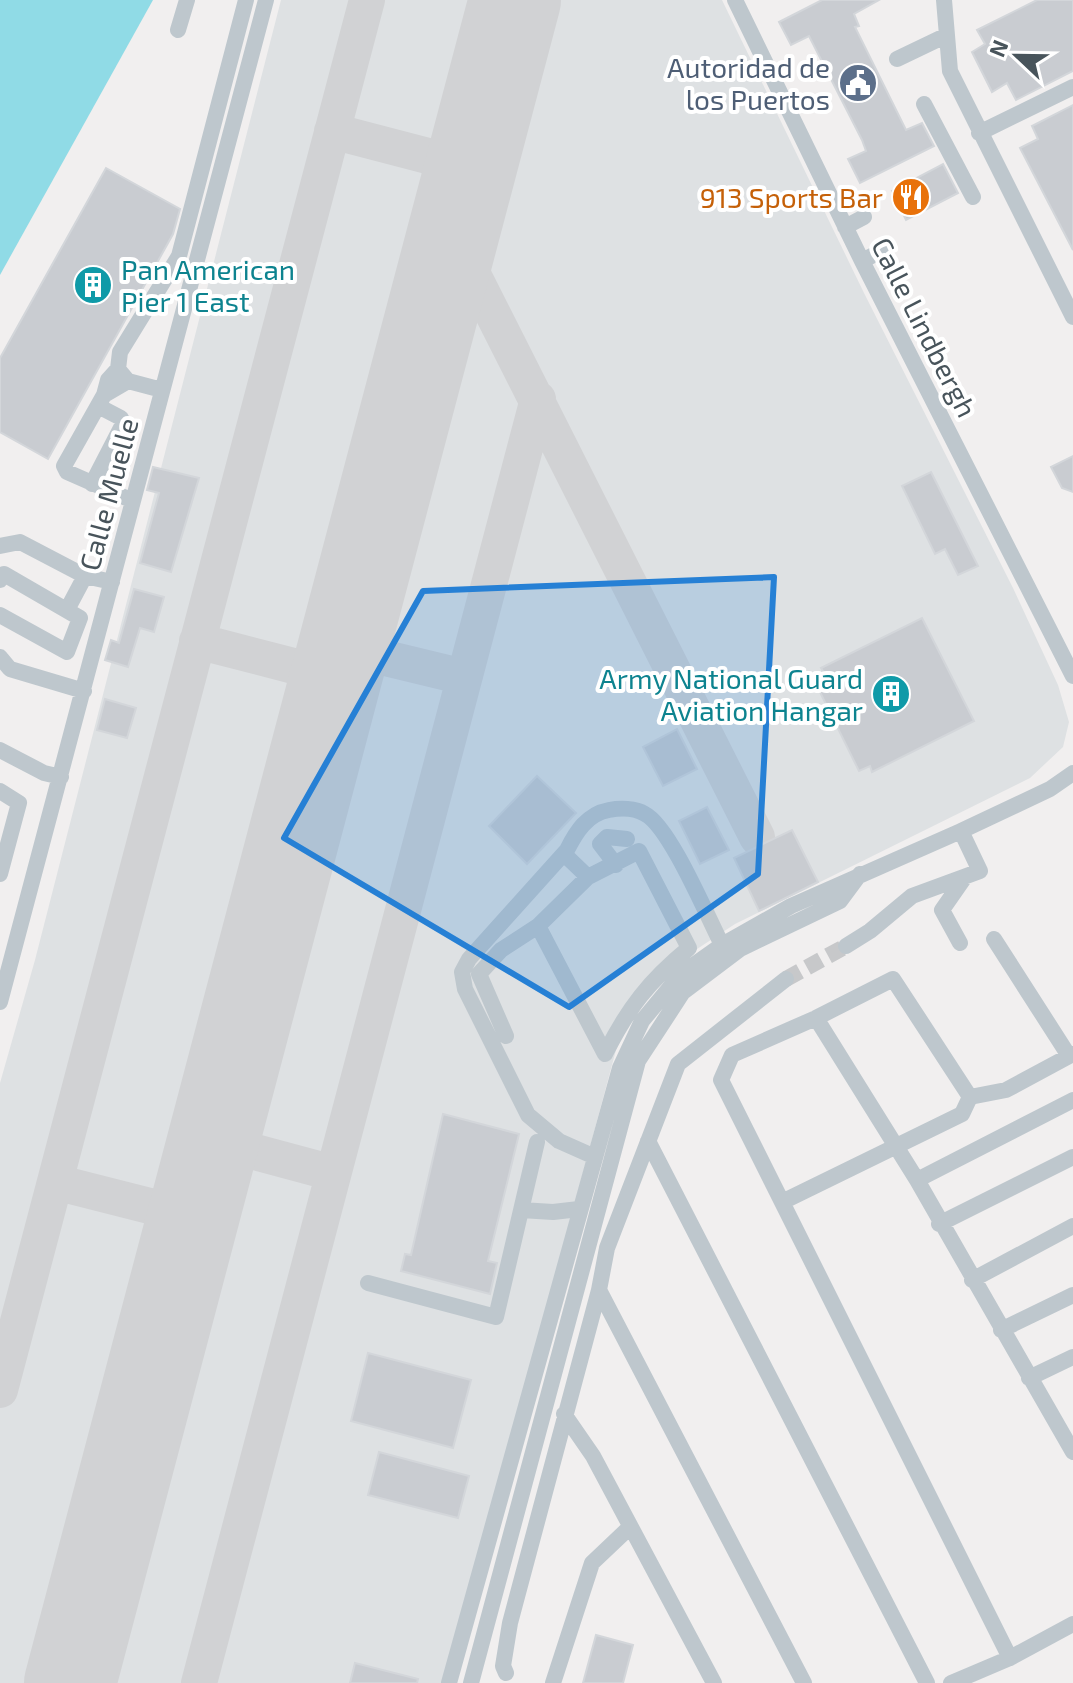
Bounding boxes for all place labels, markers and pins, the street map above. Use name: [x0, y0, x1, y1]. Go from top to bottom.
place label: Autoridad de los Puertos: [667, 50, 830, 116]
public building icon: Autoridad de los Puertos: [837, 62, 879, 104]
restaurant icon: 913 Sports Bar: [890, 176, 932, 218]
place label: 913 Sports Bar: [700, 180, 883, 214]
place label: Pan American Pier 1 East: [121, 252, 295, 318]
building icon: Pan American Pier 1 East: [72, 264, 114, 306]
place label: Army National Guard Aviation Hangar: [599, 661, 863, 727]
building icon: Army National Guard Aviation Hangar: [870, 673, 912, 715]

